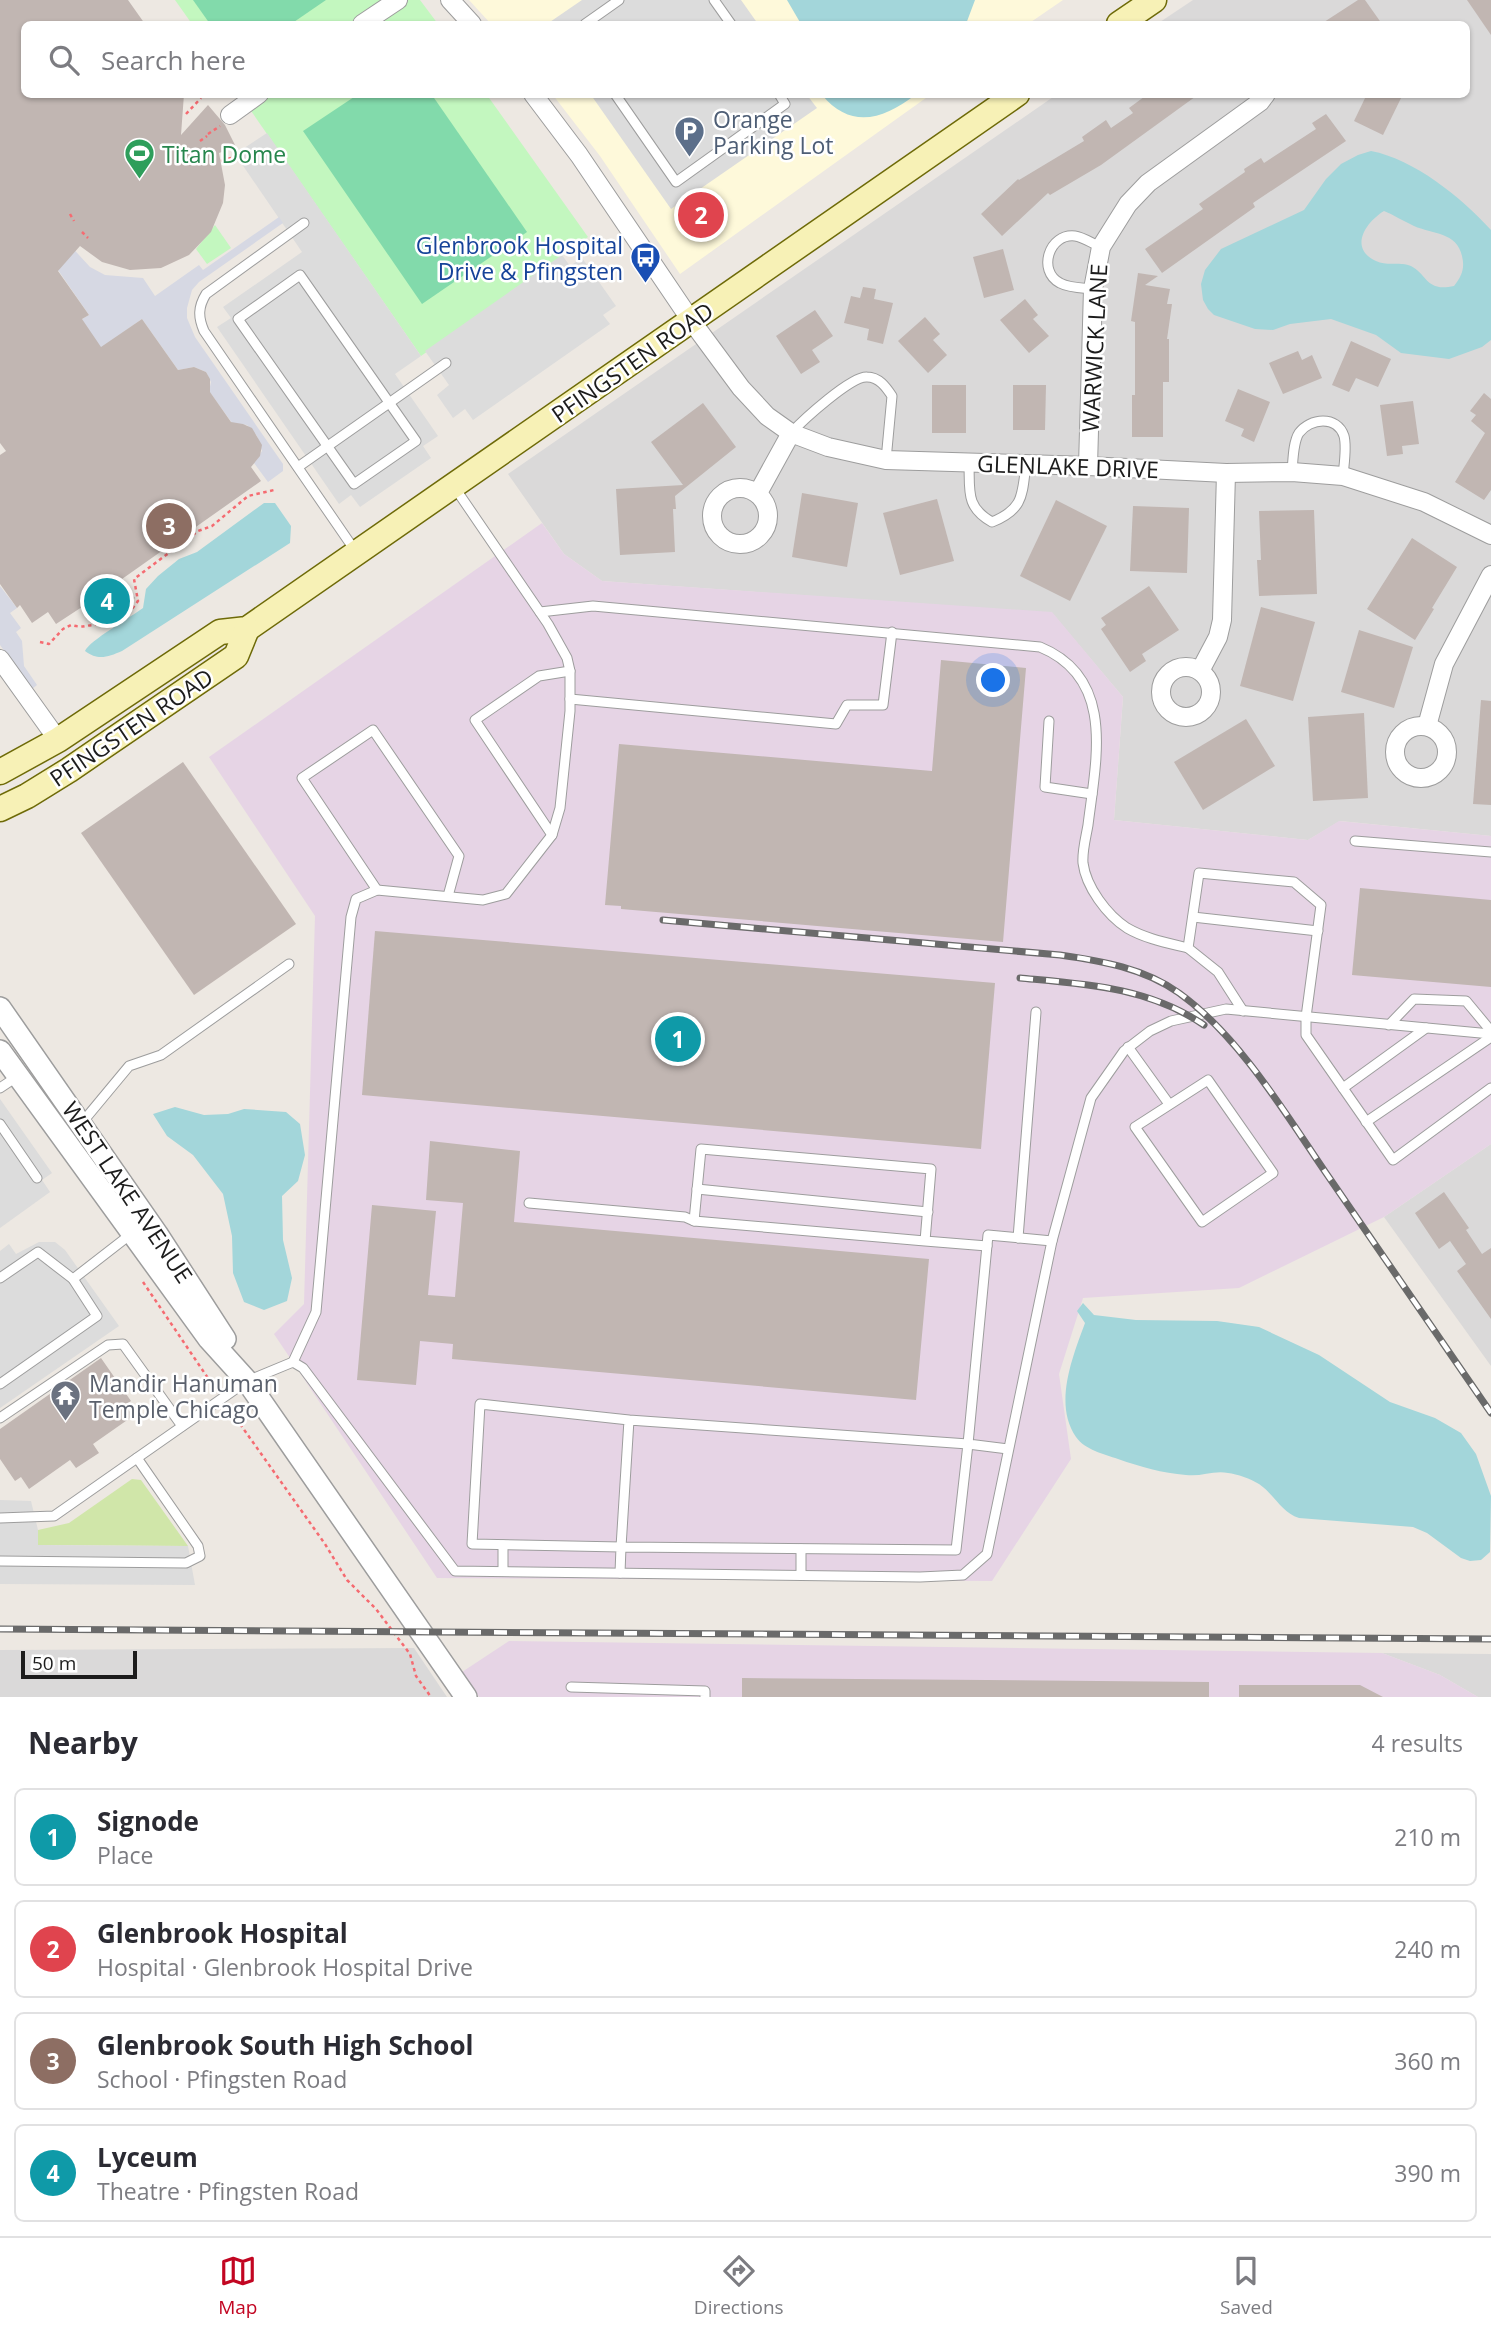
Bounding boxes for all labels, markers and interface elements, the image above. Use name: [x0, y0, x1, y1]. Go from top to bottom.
search box: [21, 21, 1470, 98]
icon: search: [45, 41, 83, 79]
text: Search here: [101, 42, 246, 78]
place label: Orange Parking Lot: [713, 103, 834, 161]
parking icon: Orange Parking Lot: [673, 115, 707, 159]
sports icon: Titan Dome: [122, 137, 156, 181]
place label: Titan Dome: [162, 138, 286, 170]
pin: 2: [678, 189, 724, 241]
place label: Glenbrook Hospital Drive & Pfingsten: [416, 229, 623, 287]
bus stop icon: Glenbrook Hospital Drive & Pfingsten: [629, 241, 663, 285]
street label: WARWICK LANE: [1074, 263, 1114, 433]
street label: PFINGSTEN ROAD: [545, 294, 719, 430]
street label: GLENLAKE DRIVE: [976, 447, 1160, 485]
pin: 3: [146, 500, 192, 552]
pin: 4: [84, 575, 130, 627]
street label: PFINGSTEN ROAD: [43, 660, 219, 794]
your location: [976, 663, 1010, 697]
pin: 1: [655, 1013, 701, 1065]
street label: WEST LAKE AVENUE: [55, 1095, 201, 1289]
place label: Mandir Hanuman Temple Chicago: [89, 1367, 278, 1425]
temple icon: Mandir Hanuman Temple Chicago: [49, 1379, 83, 1423]
scale bar: [21, 1648, 136, 1680]
text: 50 m: [32, 1650, 76, 1676]
text: Nearby: [28, 1722, 138, 1763]
text: 4 results: [1372, 1727, 1463, 1759]
text: Signode: [97, 1803, 199, 1839]
text: 1: [46, 1821, 60, 1853]
text: 210 m: [1394, 1821, 1461, 1853]
text: Place: [97, 1839, 153, 1871]
text: Glenbrook Hospital: [97, 1915, 348, 1951]
text: 2: [46, 1933, 60, 1965]
text: 240 m: [1394, 1933, 1461, 1965]
text: Hospital · Glenbrook Hospital Drive: [97, 1951, 473, 1983]
text: Glenbrook South High School: [97, 2027, 473, 2063]
text: 3: [46, 2045, 60, 2077]
text: 360 m: [1394, 2045, 1461, 2077]
text: School · Pfingsten Road: [97, 2063, 347, 2095]
text: Lyceum: [97, 2139, 198, 2175]
text: 4: [46, 2157, 60, 2189]
text: 390 m: [1394, 2157, 1461, 2189]
text: Theatre · Pfingsten Road: [97, 2175, 359, 2207]
tab: Map: [218, 2252, 257, 2320]
tab: Directions: [694, 2252, 784, 2320]
tab: Saved: [1220, 2252, 1273, 2320]

